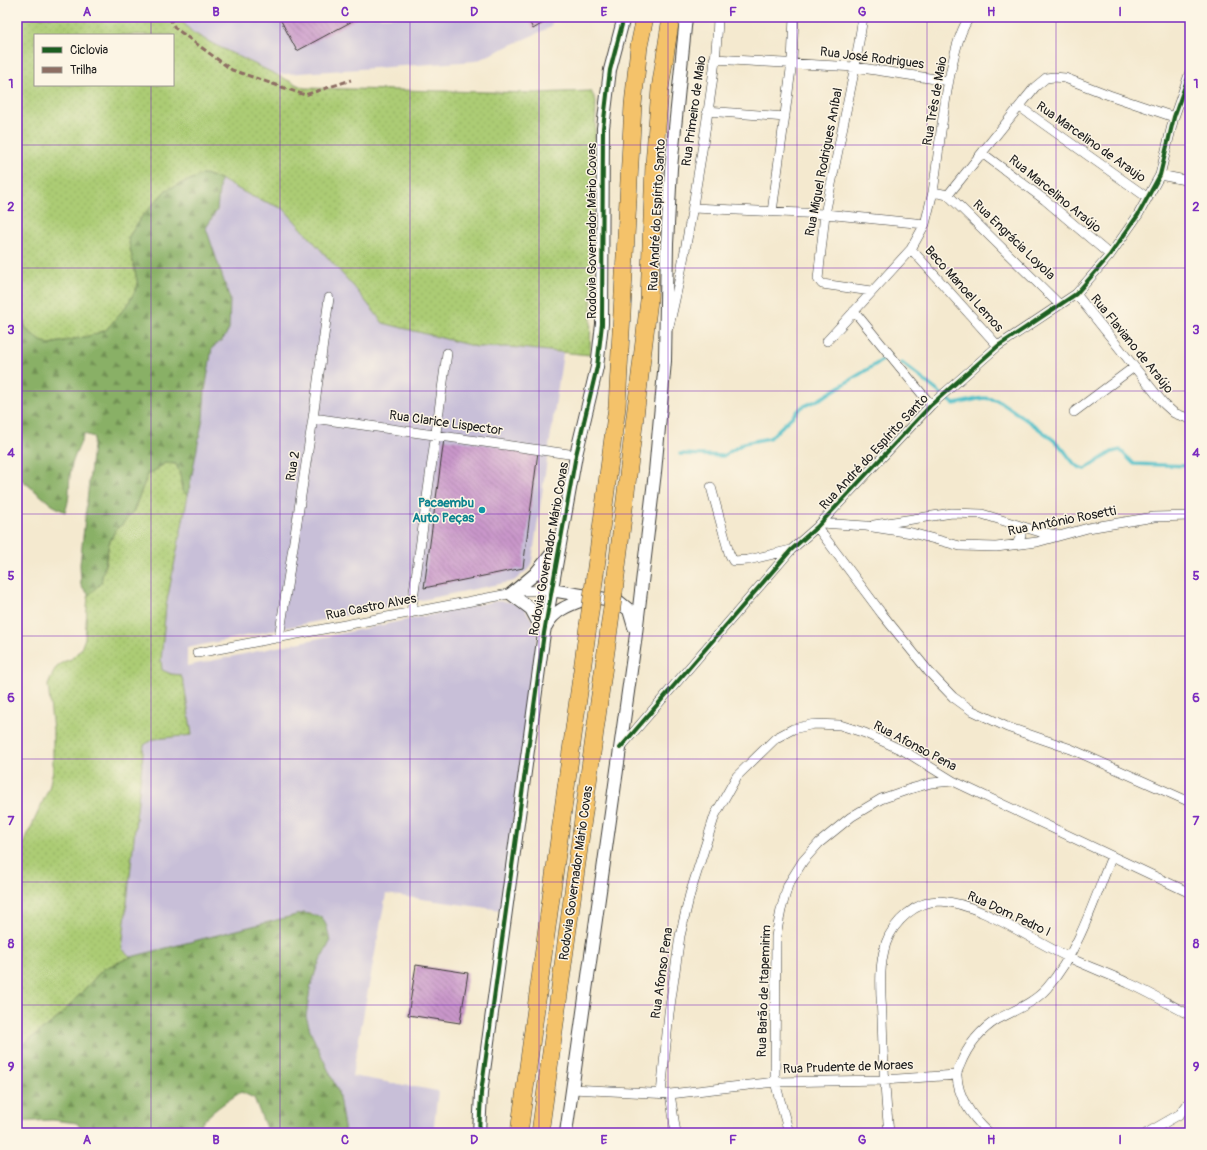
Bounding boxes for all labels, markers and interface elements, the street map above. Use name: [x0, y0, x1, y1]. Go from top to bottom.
text: A: [83, 4, 92, 20]
text: B: [212, 4, 220, 20]
text: C: [341, 4, 349, 20]
text: D: [470, 4, 478, 20]
text: E: [601, 4, 608, 20]
text: F: [729, 4, 737, 20]
text: G: [858, 4, 867, 20]
text: H: [987, 4, 995, 20]
text: I: [1118, 4, 1122, 20]
legend: [34, 34, 174, 86]
text: Ciclovia: [70, 43, 108, 58]
street label: Rua José Rodrigues: [819, 44, 925, 72]
street label: Rua Primeiro de Maio: [678, 55, 710, 167]
street label: Rua Três de Maio: [919, 55, 951, 147]
text: Trilha: [70, 63, 97, 78]
text: 1: [8, 76, 14, 92]
text: 1: [1193, 76, 1199, 92]
street label: Rua Miguel Rodrigues Aníbal: [802, 86, 846, 238]
street label: Rua Marcelino de Araujo: [1033, 98, 1149, 186]
street label: Rua André do Espírito Santo: [645, 138, 669, 292]
street label: Rodovia Governador Mário Covas: [584, 143, 600, 319]
street label: Rua Marcelino Araújo: [1005, 152, 1105, 236]
street label: Rua Engrácia Loyola: [970, 197, 1058, 283]
text: 2: [7, 199, 15, 215]
text: 2: [1192, 199, 1200, 215]
street label: Beco Manoel Lemos: [921, 243, 1007, 335]
street label: Rua Flaviano de Araújo: [1087, 291, 1177, 397]
text: 3: [7, 322, 15, 338]
text: 3: [1192, 322, 1200, 338]
street label: Rua André do Espírito Santo: [816, 391, 932, 513]
street label: Rua Clarice Lispector: [388, 407, 504, 439]
text: 4: [7, 445, 15, 461]
text: 4: [1192, 445, 1200, 461]
street label: Rua 2: [283, 450, 303, 482]
street label: Rodovia Governador Mário Covas: [526, 461, 572, 637]
place label: Pacaembu Auto Peças: [412, 495, 474, 526]
street label: Rua Antônio Rosetti: [1007, 503, 1117, 539]
marker: Pacaembu Auto Peças: [477, 505, 487, 515]
text: 5: [7, 568, 15, 584]
text: 5: [1192, 568, 1200, 584]
street label: Rua Castro Alves: [324, 590, 418, 624]
text: 6: [7, 690, 15, 706]
text: 6: [1192, 690, 1200, 706]
street label: Rua Afonso Pena: [871, 717, 959, 775]
street label: Rodovia Governador Mário Covas: [556, 785, 596, 961]
text: 7: [8, 813, 15, 829]
text: 7: [1193, 813, 1200, 829]
street label: Rua Dom Pedro I: [965, 888, 1053, 940]
street label: Rua Barão de Itapemirim: [754, 924, 774, 1058]
street label: Rua Afonso Pena: [648, 926, 676, 1020]
text: 8: [8, 936, 15, 952]
text: 8: [1193, 936, 1200, 952]
street label: Rua Prudente de Moraes: [783, 1057, 914, 1077]
text: 9: [8, 1059, 15, 1075]
text: 9: [1193, 1059, 1200, 1075]
text: A: [83, 1132, 92, 1148]
text: B: [212, 1132, 220, 1148]
text: C: [341, 1132, 349, 1148]
text: D: [470, 1132, 478, 1148]
text: E: [601, 1132, 608, 1148]
text: F: [729, 1132, 737, 1148]
text: G: [858, 1132, 867, 1148]
text: H: [987, 1132, 995, 1148]
text: I: [1118, 1132, 1122, 1148]

